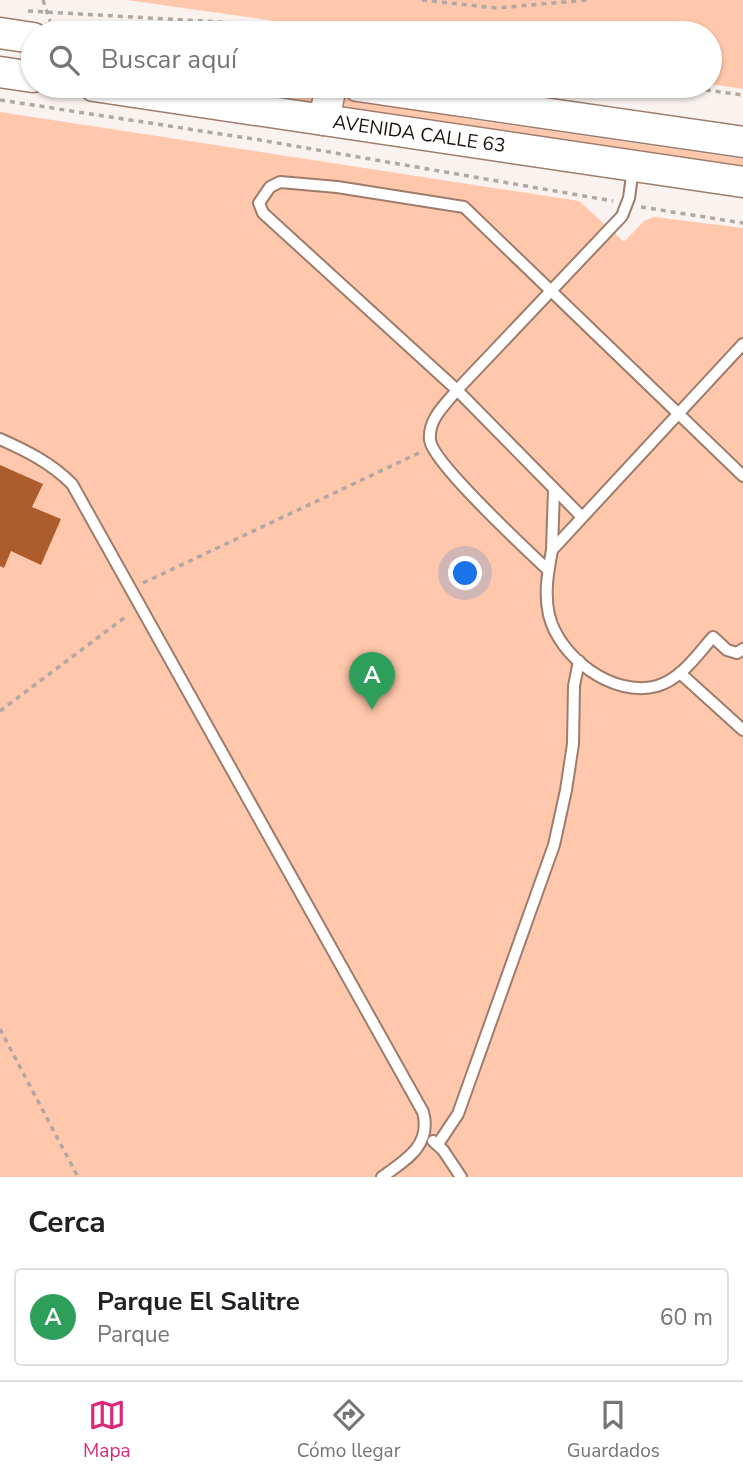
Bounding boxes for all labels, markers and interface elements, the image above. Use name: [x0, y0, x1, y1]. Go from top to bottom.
search box: [21, 21, 722, 98]
icon: search: [45, 41, 83, 79]
text: Buscar aquí: [101, 42, 237, 77]
street label: AVENIDA CALLE 63: [331, 109, 507, 159]
your location: [448, 556, 482, 590]
pin: A: [349, 652, 395, 710]
text: Cerca: [28, 1202, 106, 1243]
text: Parque El Salitre: [97, 1284, 300, 1319]
text: A: [44, 1302, 62, 1333]
text: 60 m: [660, 1302, 713, 1333]
text: Parque: [97, 1319, 170, 1350]
tab: Mapa: [83, 1396, 131, 1464]
tab: Cómo llegar: [297, 1396, 400, 1464]
tab: Guardados: [567, 1396, 660, 1464]

